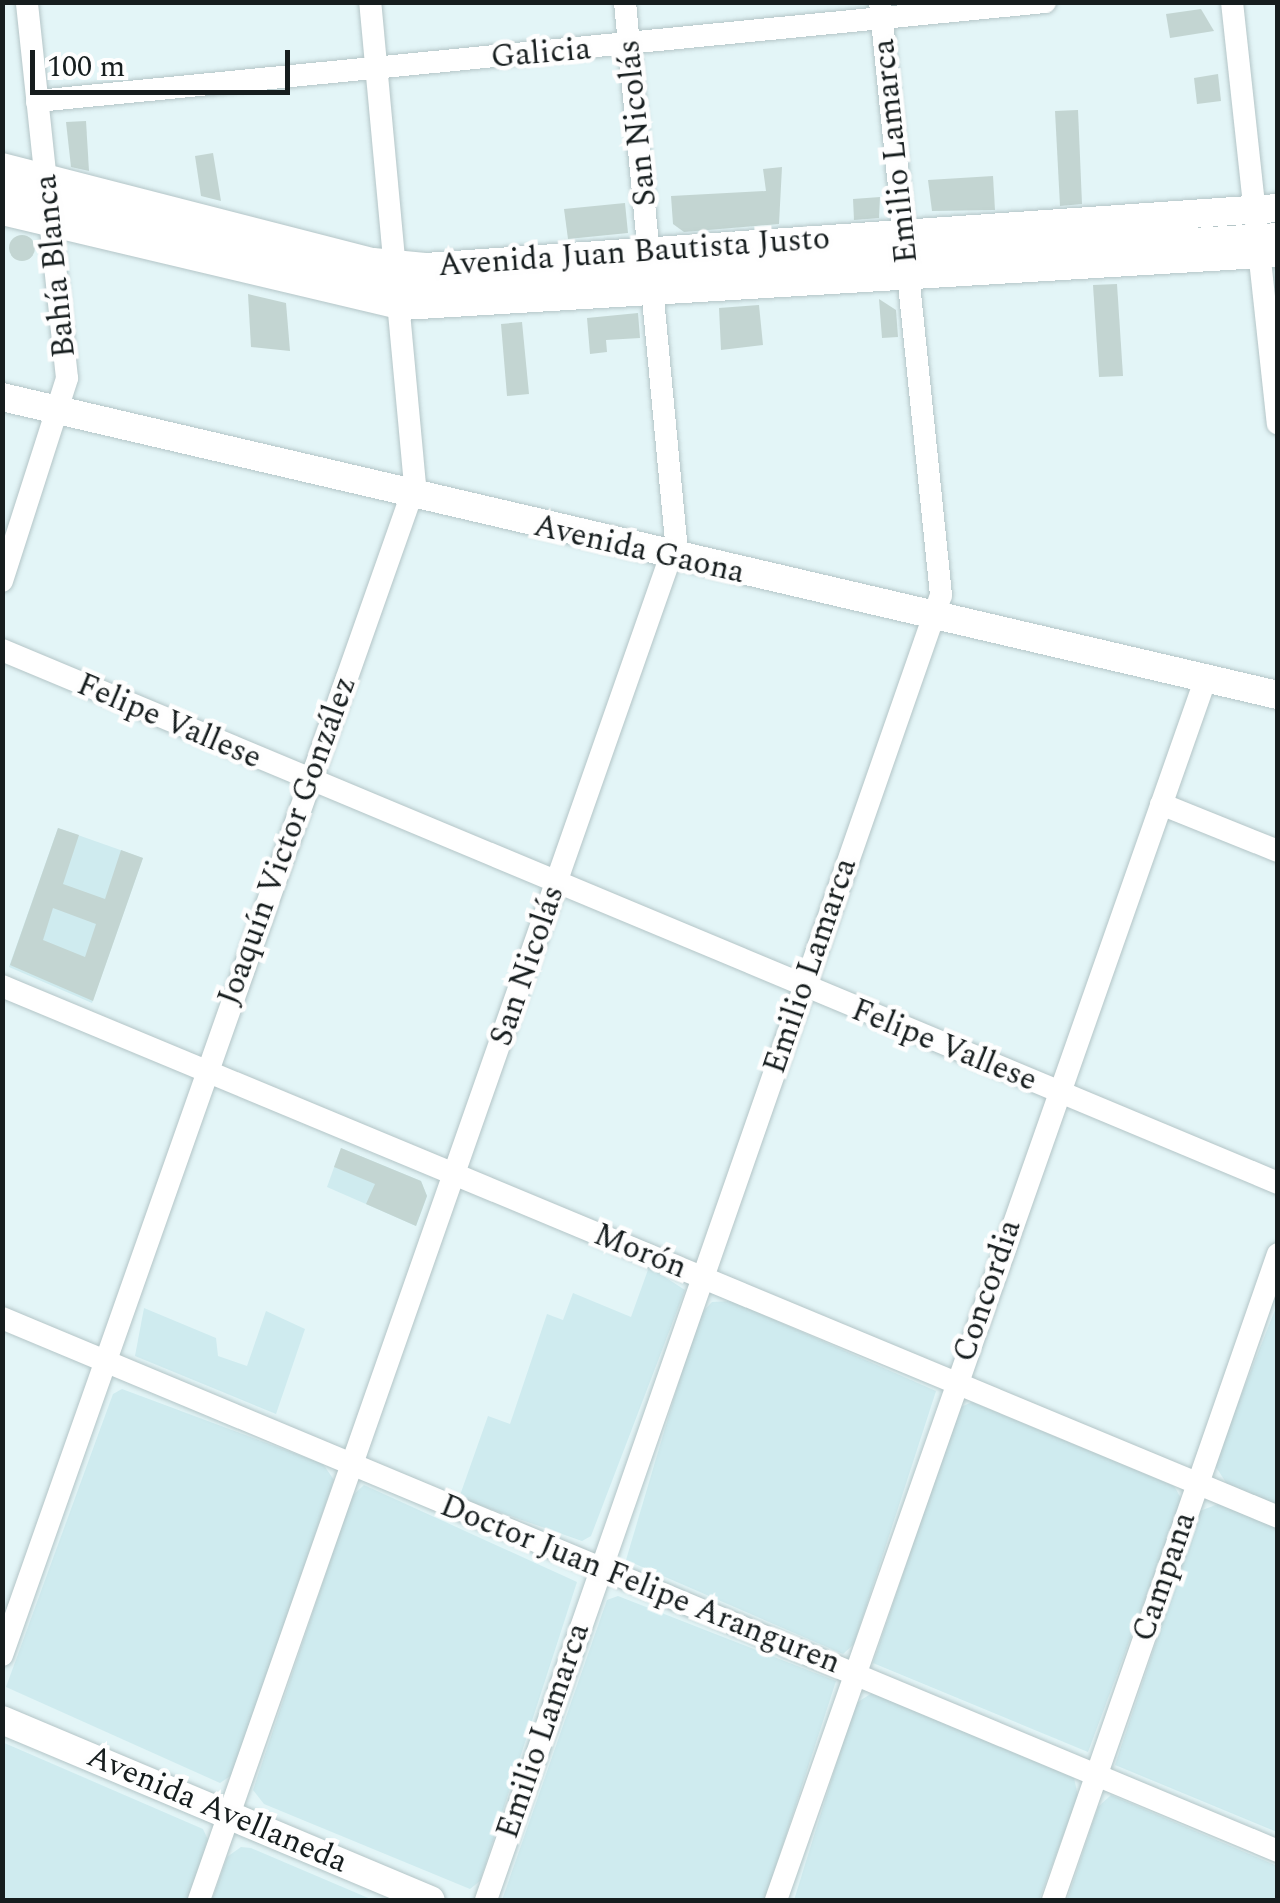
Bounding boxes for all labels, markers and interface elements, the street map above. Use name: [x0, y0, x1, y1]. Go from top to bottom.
scale bar: [35, 30, 295, 92]
street label: Galicia: [489, 30, 593, 78]
street label: Emilio Lamarca: [865, 37, 927, 265]
street label: San Nicolás: [610, 38, 666, 208]
text: 100 m: [47, 44, 125, 90]
street label: Bahía Blanca: [27, 172, 85, 360]
street label: Avenida Juan Bautista Justo: [437, 220, 831, 286]
street label: Avenida Gaona: [530, 507, 748, 593]
street label: Felipe Vallese: [71, 666, 267, 778]
street label: Joaquín Victor González: [211, 671, 365, 1011]
street label: Emilio Lamarca: [756, 853, 866, 1079]
street label: San Nicolás: [483, 881, 573, 1051]
street label: Felipe Vallese: [846, 991, 1042, 1101]
street label: Concordia: [946, 1215, 1030, 1367]
street label: Morón: [588, 1216, 692, 1288]
street label: Doctor Juan Felipe Aranguren: [434, 1487, 846, 1683]
street label: Campana: [1125, 1507, 1205, 1647]
street label: Emilio Lamarca: [489, 1618, 599, 1844]
street label: Avenida Avellaneda: [81, 1738, 353, 1882]

